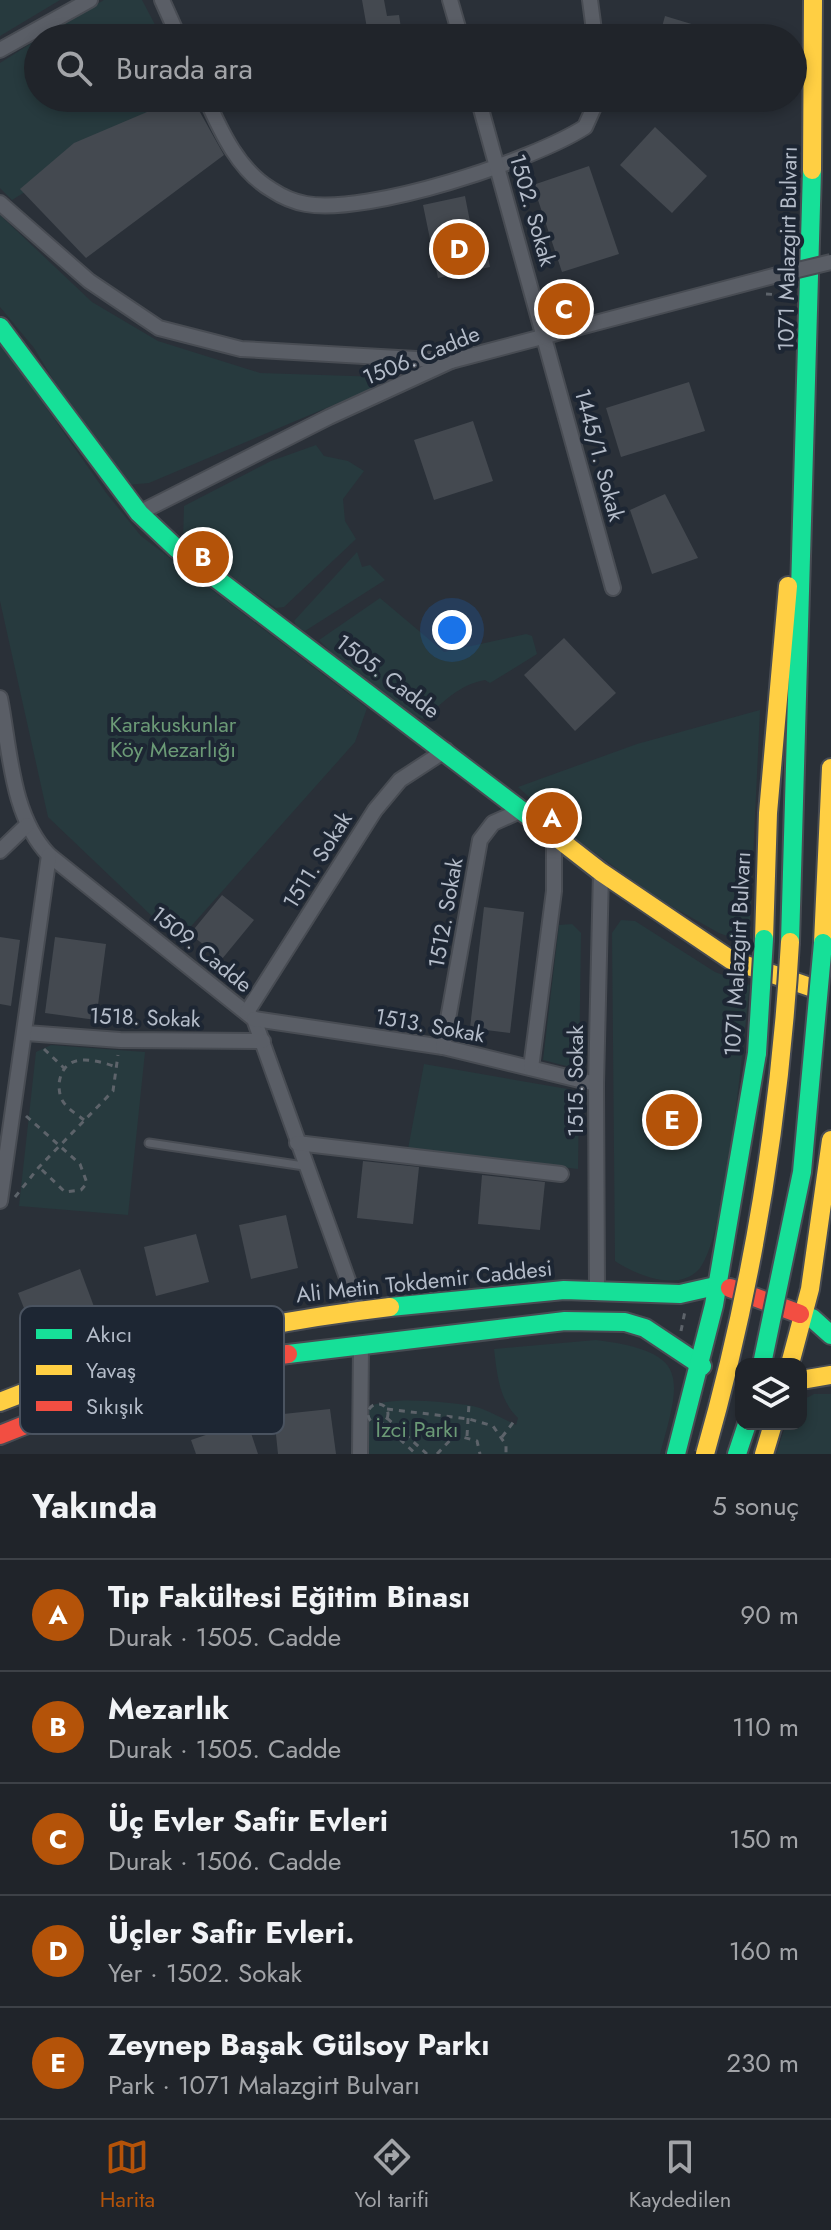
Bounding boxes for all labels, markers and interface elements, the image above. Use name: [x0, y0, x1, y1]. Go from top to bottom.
search box: [24, 24, 807, 112]
icon: search: [52, 46, 96, 90]
text: Burada ara: [116, 47, 253, 90]
street label: 1071 Malazgirt Bulvarı: [769, 146, 805, 352]
street label: 1502. Sokak: [502, 150, 564, 270]
pin: D: [433, 219, 485, 279]
pin: C: [538, 279, 590, 339]
street label: 1506. Cadde: [358, 317, 484, 393]
street label: 1445/1. Sokak: [567, 385, 633, 525]
pin: B: [177, 527, 229, 587]
your location: [432, 610, 472, 650]
street label: 1505. Cadde: [329, 626, 447, 726]
park label: Karakuskunlar Köy Mezarlığı: [110, 708, 237, 765]
pin: A: [526, 788, 578, 848]
street label: 1511. Sokak: [274, 805, 360, 915]
street label: 1071 Malazgirt Bulvarı: [716, 851, 758, 1057]
street label: 1512. Sokak: [420, 855, 471, 971]
street label: 1509. Cadde: [145, 898, 259, 1000]
street label: 1518. Sokak: [89, 999, 201, 1035]
street label: 1513. Sokak: [373, 1000, 488, 1050]
street label: 1515. Sokak: [559, 1025, 591, 1137]
pin: E: [646, 1090, 698, 1150]
street label: Ali Metin Tokdemir Caddesi: [294, 1252, 554, 1310]
legend: [20, 1306, 284, 1434]
text: Akıcı: [86, 1318, 132, 1350]
text: Yavaş: [86, 1354, 136, 1386]
map controls: [735, 1358, 807, 1430]
button: layers: [735, 1358, 807, 1430]
text: Sıkışık: [86, 1390, 144, 1422]
park label: İzci Parkı: [376, 1413, 458, 1445]
text: Yakında: [32, 1482, 157, 1531]
text: 5 sonuç: [712, 1487, 799, 1525]
text: Tıp Fakültesi Eğitim Binası: [108, 1575, 470, 1618]
text: A: [48, 1596, 68, 1634]
text: 90 m: [740, 1596, 799, 1634]
text: Durak · 1505. Cadde: [108, 1618, 341, 1656]
text: Mezarlık: [108, 1687, 229, 1730]
text: B: [49, 1708, 67, 1746]
text: 110 m: [732, 1708, 799, 1746]
text: Durak · 1505. Cadde: [108, 1730, 341, 1768]
text: Üç Evler Safir Evleri: [108, 1799, 388, 1842]
text: C: [49, 1820, 67, 1858]
text: 150 m: [729, 1820, 799, 1858]
text: Durak · 1506. Cadde: [108, 1842, 341, 1880]
text: Üçler Safir Evleri.: [108, 1911, 355, 1954]
text: D: [48, 1932, 68, 1970]
text: 160 m: [729, 1932, 799, 1970]
text: Yer · 1502. Sokak: [108, 1954, 302, 1992]
text: Zeynep Başak Gülsoy Parkı: [108, 2023, 489, 2066]
text: E: [50, 2044, 66, 2082]
text: 230 m: [726, 2044, 799, 2082]
text: Park · 1071 Malazgirt Bulvarı: [108, 2066, 420, 2104]
tab: Harita: [100, 2135, 155, 2215]
tab: Yol tarifi: [354, 2135, 429, 2215]
tab: Kaydedilen: [629, 2135, 731, 2215]

